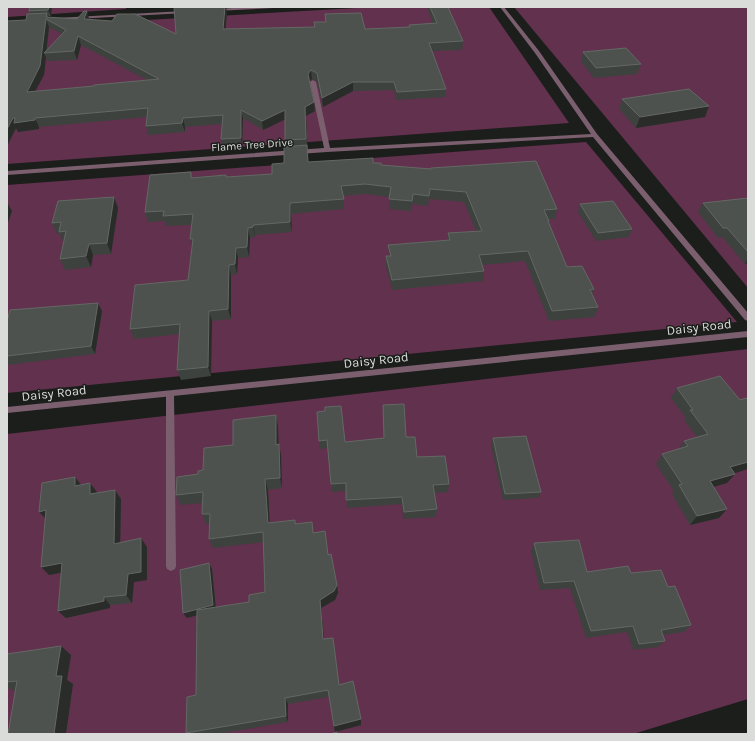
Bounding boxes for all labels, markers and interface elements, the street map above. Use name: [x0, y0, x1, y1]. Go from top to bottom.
street label: Flame Tree Drive: [211, 136, 294, 154]
street label: Daisy Road: [666, 316, 732, 338]
street label: Daisy Road: [343, 349, 409, 371]
street label: Daisy Road: [21, 382, 87, 404]

